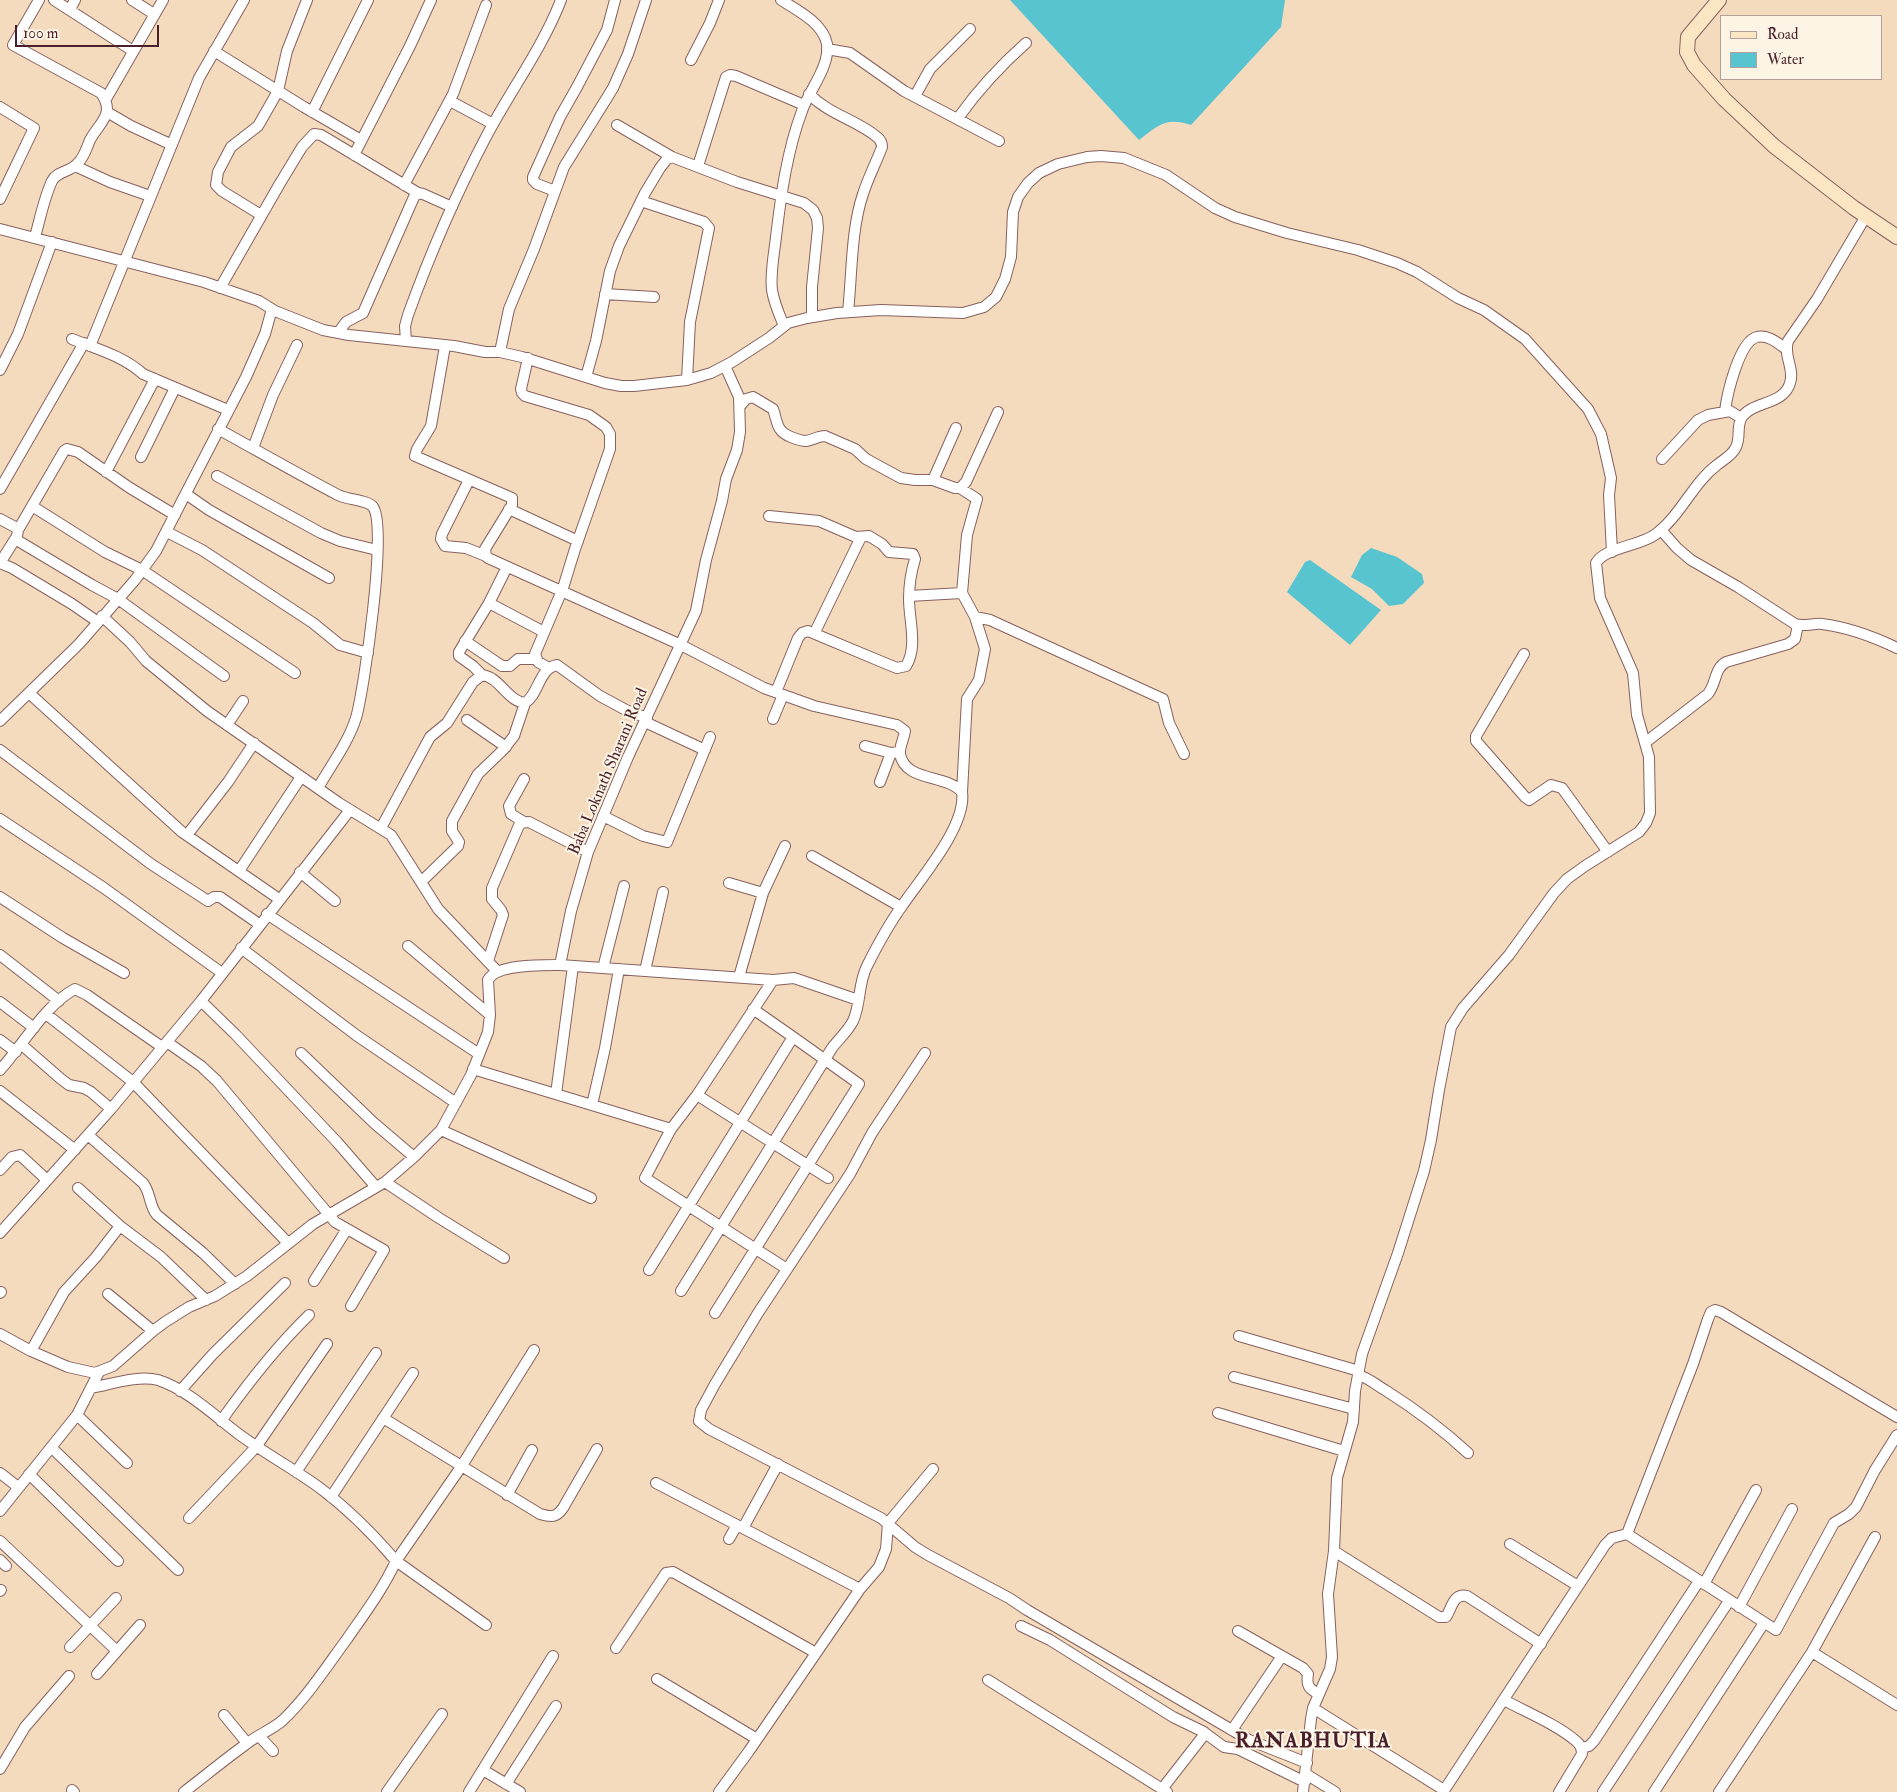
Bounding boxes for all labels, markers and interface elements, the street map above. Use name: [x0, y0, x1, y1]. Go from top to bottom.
scale bar: [18, 15, 161, 47]
legend: [1720, 15, 1882, 80]
text: 100 m: [23, 24, 58, 43]
text: Road: [1767, 25, 1798, 44]
text: Water: [1767, 50, 1804, 69]
street label: Baba Loknath Sharani Road: [565, 686, 653, 858]
district label: RANABHUTIA: [1234, 1729, 1392, 1755]

